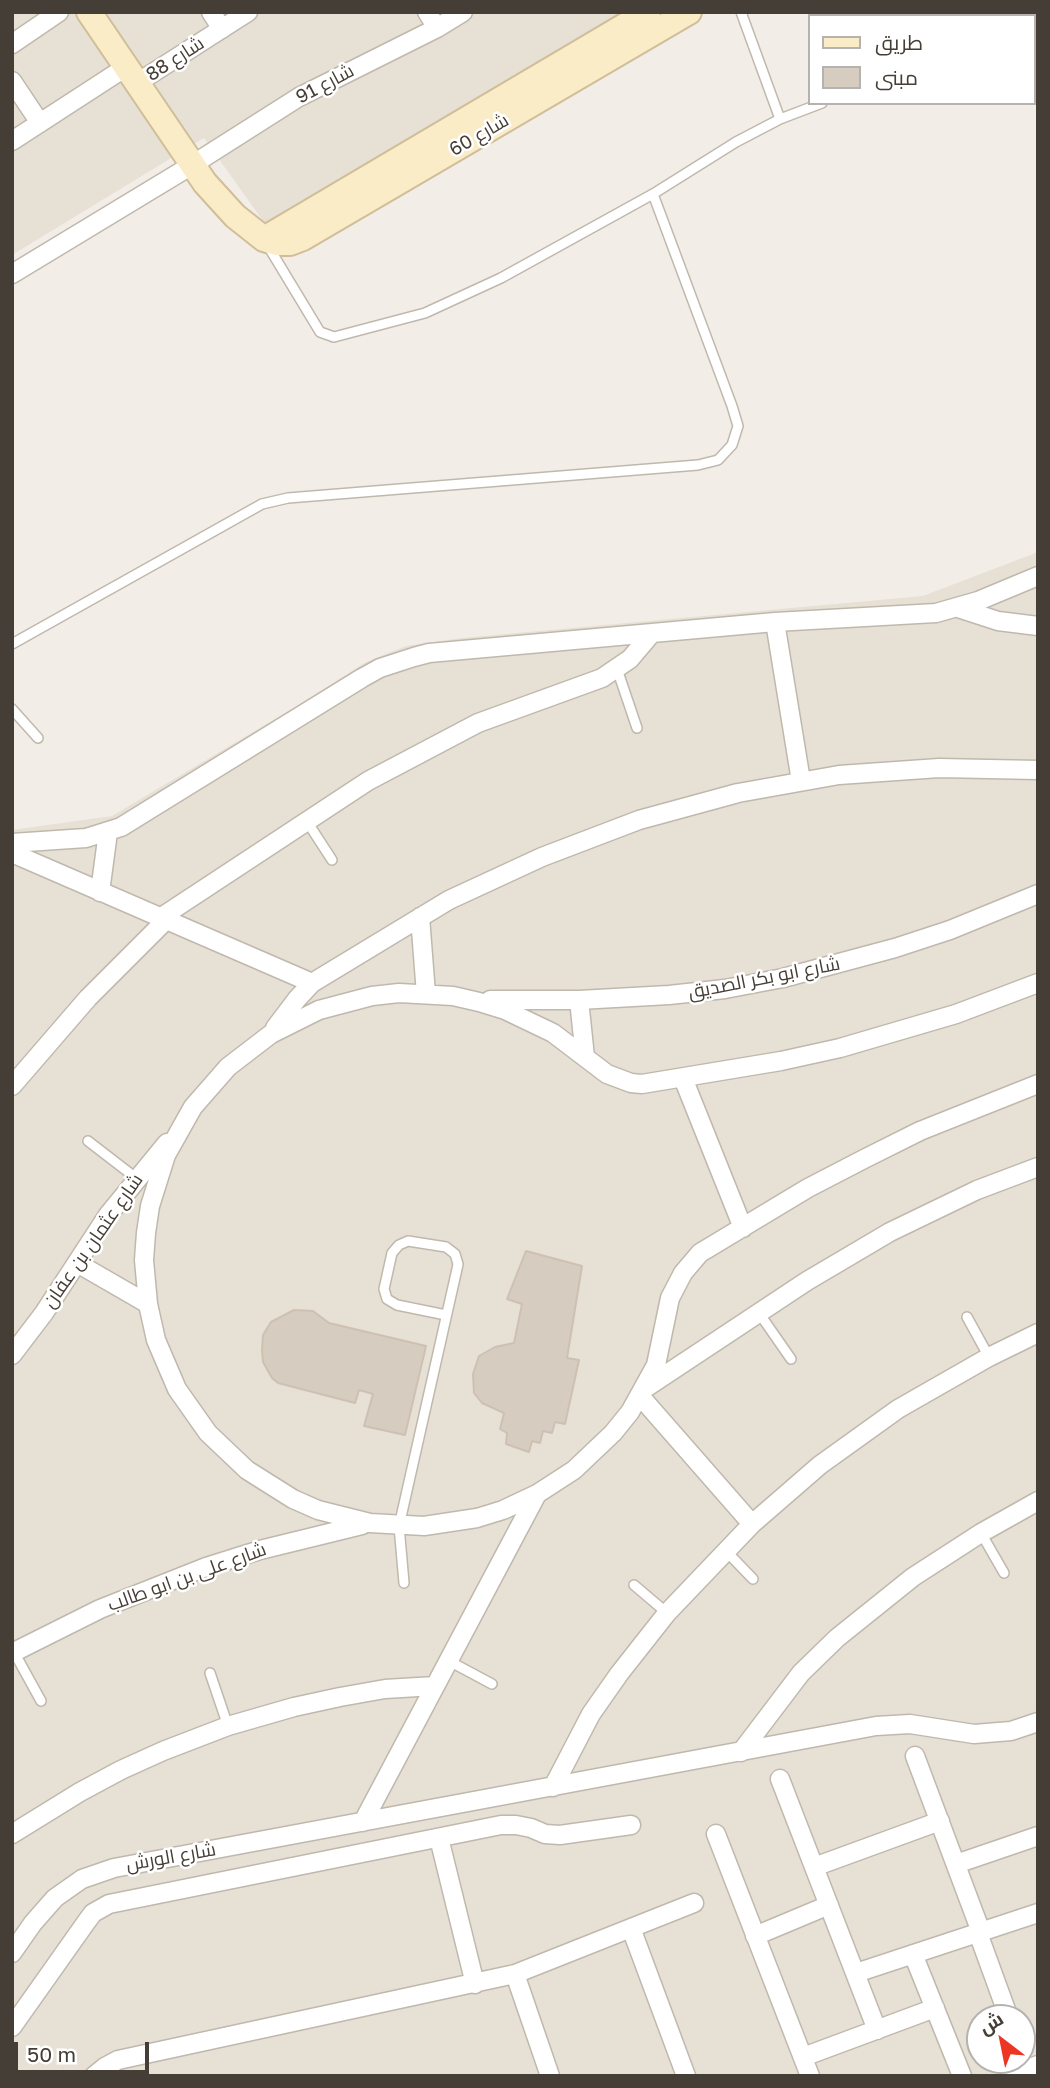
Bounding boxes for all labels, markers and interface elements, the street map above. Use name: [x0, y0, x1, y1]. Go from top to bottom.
legend: [808, 14, 1036, 105]
text: طريق: [875, 29, 923, 55]
street label: شارع 88: [142, 32, 208, 86]
street label: شارع 91: [292, 59, 358, 109]
text: مبنى: [875, 64, 918, 90]
street label: شارع 60: [445, 109, 513, 161]
street label: شارع ابو بكر الصديق: [686, 952, 842, 1004]
street label: شارع عثمان بن عفان: [38, 1169, 148, 1313]
street label: شارع على بن ابو طالب: [105, 1538, 269, 1616]
street label: شارع الورش: [124, 1838, 218, 1876]
north arrow: [966, 2004, 1036, 2074]
text: ش: [974, 2006, 1007, 2039]
scale bar: [18, 2028, 152, 2072]
text: 50 m: [27, 2041, 76, 2067]

